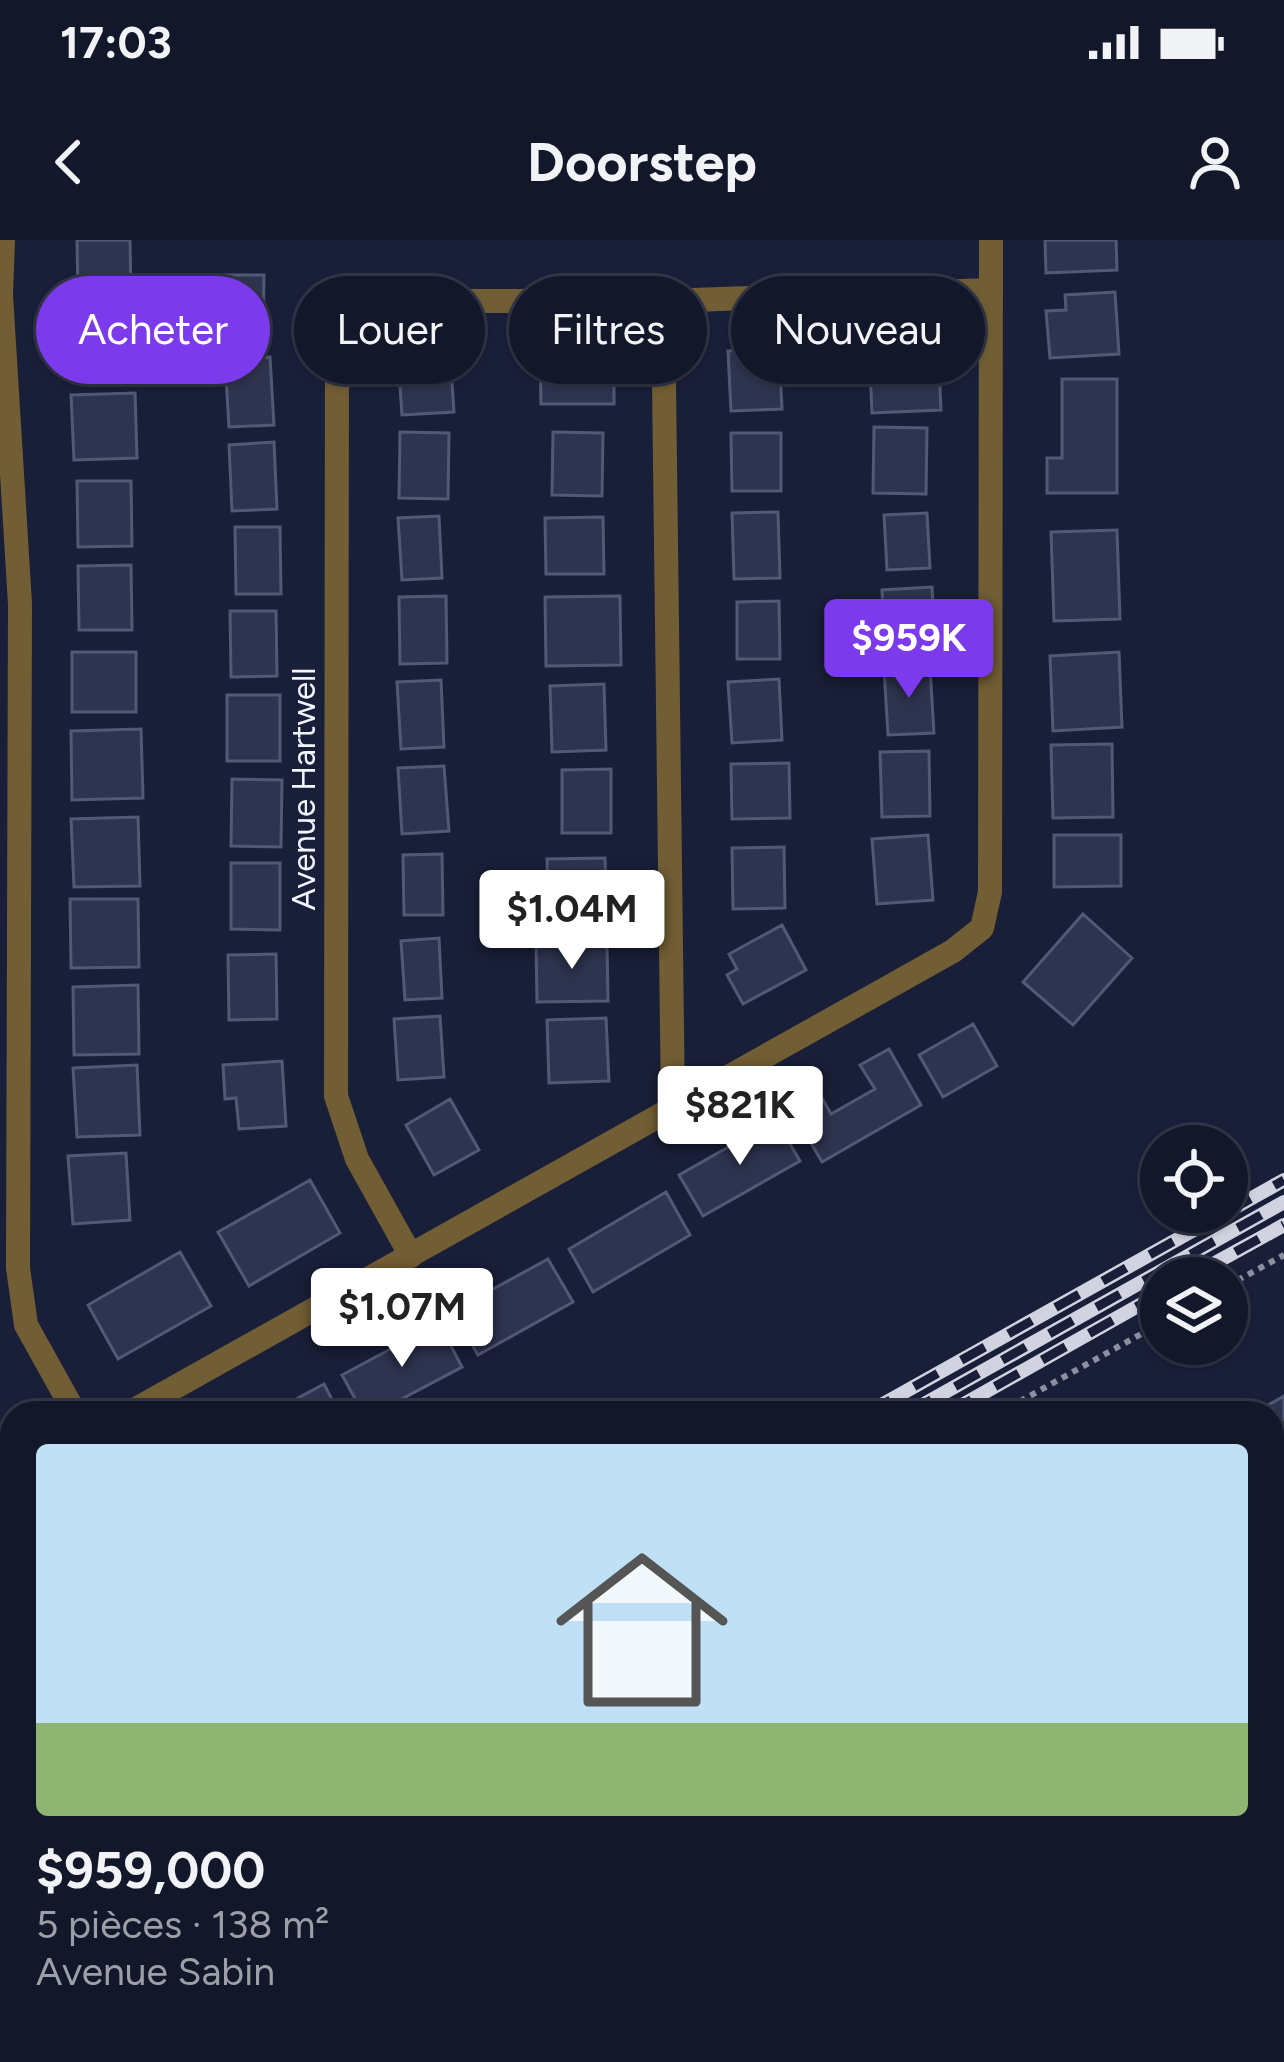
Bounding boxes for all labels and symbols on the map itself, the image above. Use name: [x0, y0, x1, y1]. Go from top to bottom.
pin: $959K: [825, 599, 993, 701]
street label: Avenue Hartwell: [284, 667, 323, 911]
pin: $1.04M: [474, 870, 670, 972]
pin: $821K: [656, 1066, 824, 1168]
pin: $1.07M: [304, 1268, 500, 1370]

